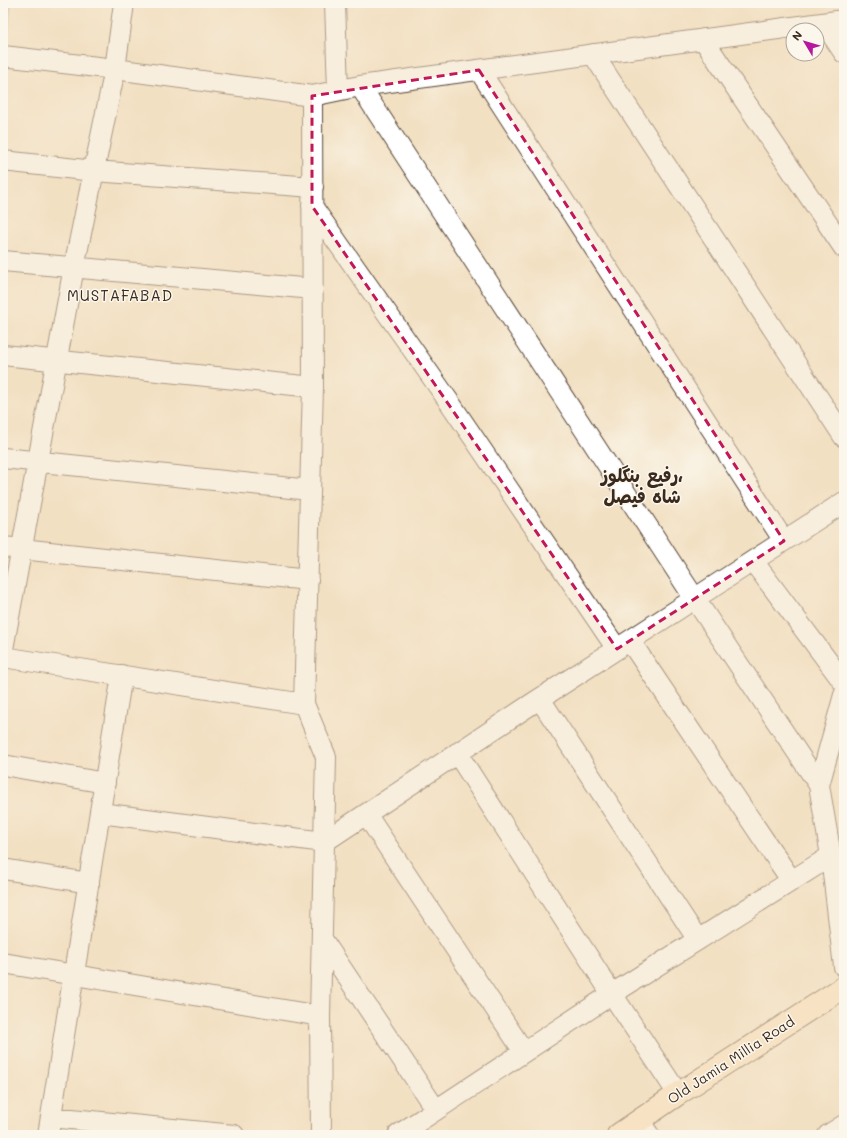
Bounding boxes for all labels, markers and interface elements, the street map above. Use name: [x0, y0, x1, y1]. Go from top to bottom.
north arrow: [785, 22, 825, 62]
text: N: [788, 28, 805, 43]
district label: MUSTAFABAD: [67, 285, 173, 305]
district label: رفیع بنگلوز، شاہ فیصل: [599, 463, 683, 508]
street label: Old Jamia Millia Road: [664, 1011, 798, 1108]

